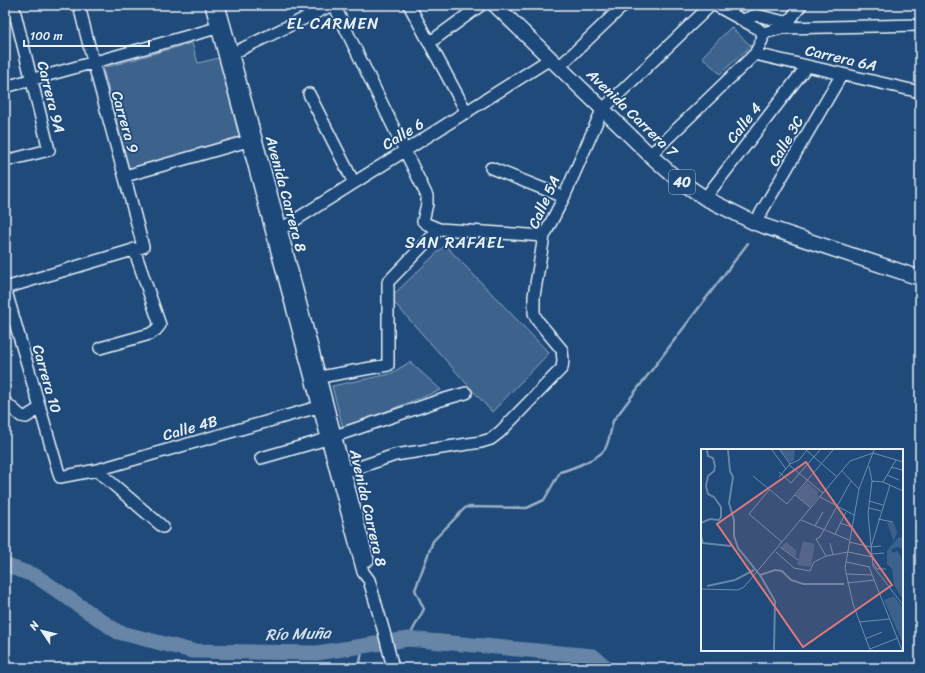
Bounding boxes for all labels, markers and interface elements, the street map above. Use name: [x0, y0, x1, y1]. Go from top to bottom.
district label: EL CARMEN: [287, 9, 379, 38]
scale bar: [24, 22, 149, 48]
text: 100 m: [30, 25, 63, 47]
street label: Carrera 6A: [803, 37, 879, 79]
street label: Carrera 9A: [29, 58, 73, 136]
street label: Avenida Carrera 7: [579, 62, 685, 165]
street label: Carrera 9: [104, 88, 146, 156]
street label: Calle 4: [719, 97, 769, 149]
street label: Calle 3C: [761, 110, 811, 171]
street label: Calle 6: [377, 111, 429, 157]
street label: Avenida Carrera 8: [258, 132, 314, 255]
road number: 40: [669, 170, 695, 194]
street label: Calle 5A: [521, 171, 567, 233]
district label: SAN RAFAEL: [405, 228, 505, 257]
street label: Carrera 10: [25, 342, 69, 416]
street label: Calle 4B: [160, 408, 221, 448]
street label: Avenida Carrera 8: [342, 446, 394, 569]
inset map: [701, 449, 903, 651]
north arrow: [22, 611, 62, 651]
text: N: [24, 617, 44, 635]
water label: Río Muña: [265, 618, 333, 649]

